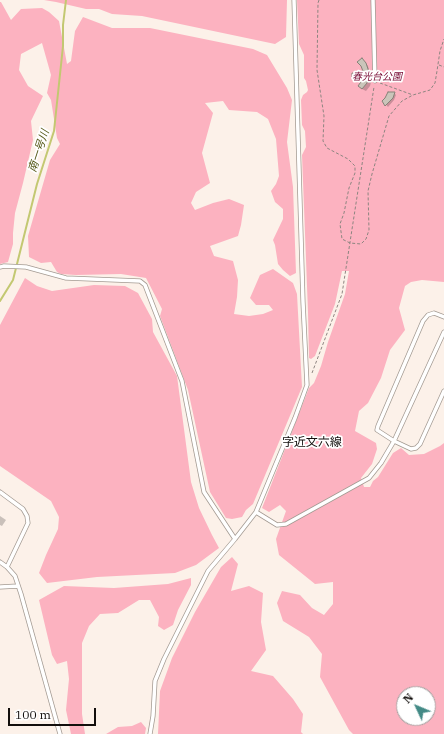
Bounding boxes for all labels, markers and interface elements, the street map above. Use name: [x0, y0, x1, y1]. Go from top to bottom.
park label: 春光台公園: [352, 71, 402, 83]
water label: 南一号川: [26, 128, 52, 174]
district label: 字近文六線: [282, 436, 342, 450]
north arrow: [396, 686, 436, 726]
text: N: [400, 690, 416, 706]
scale bar: [10, 700, 98, 726]
text: 100 m: [15, 707, 51, 722]

